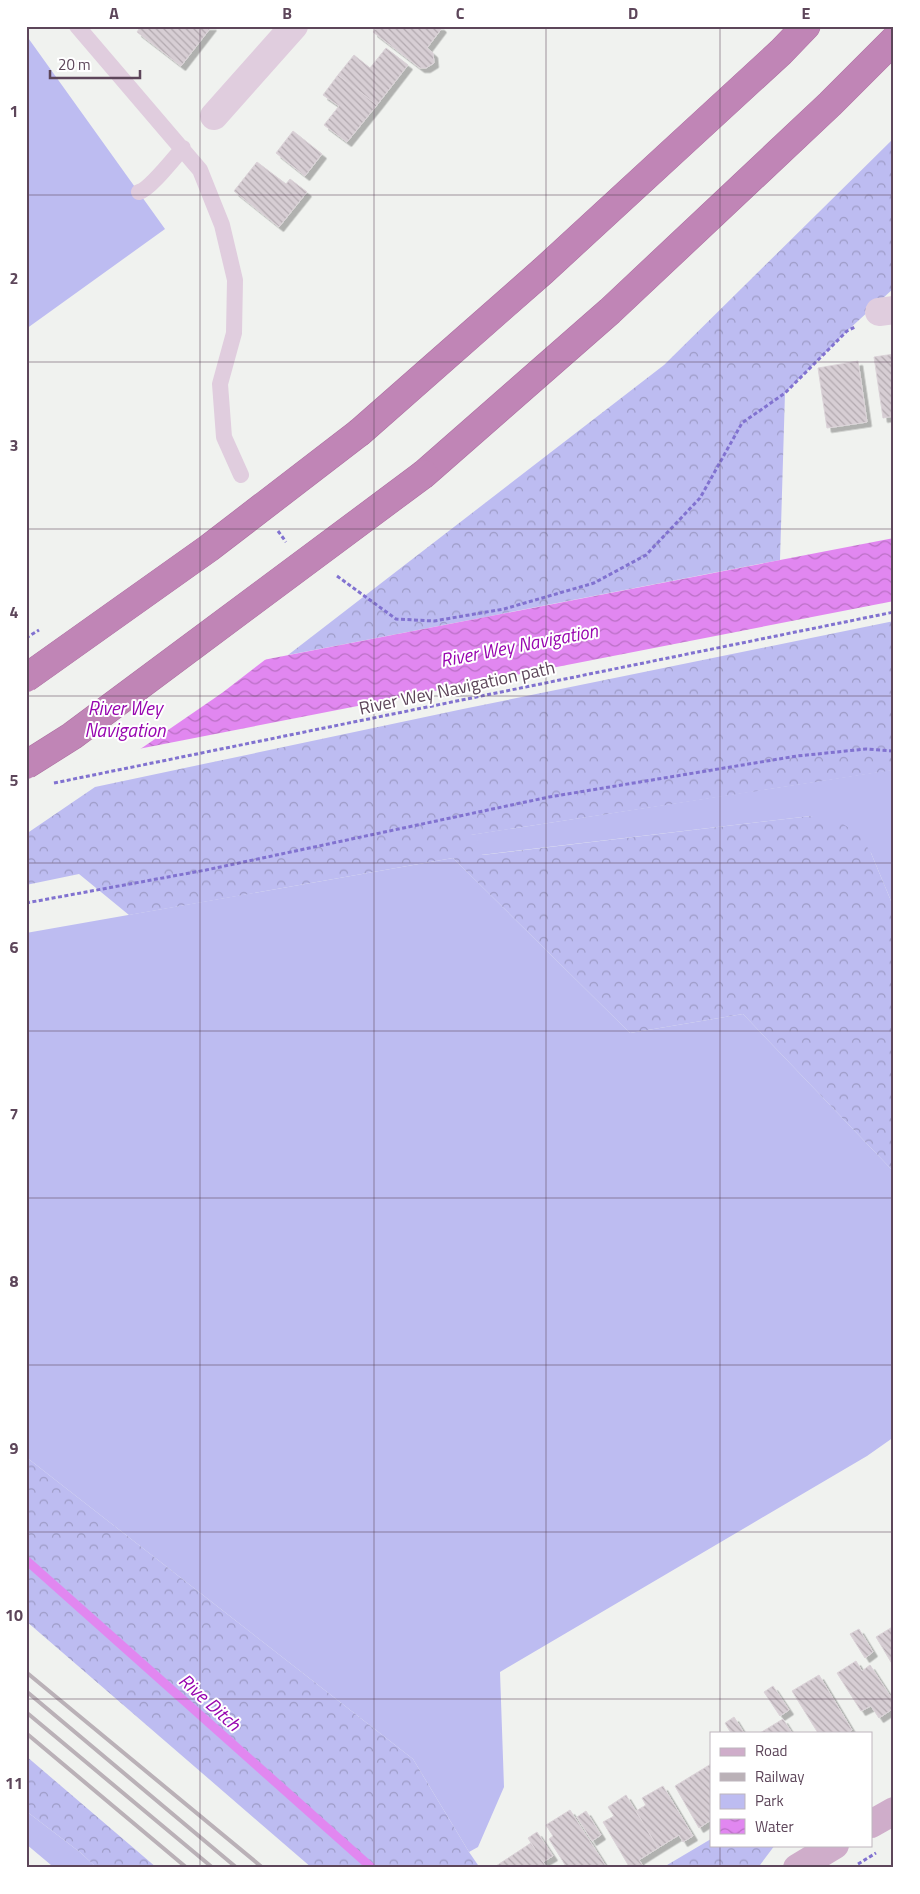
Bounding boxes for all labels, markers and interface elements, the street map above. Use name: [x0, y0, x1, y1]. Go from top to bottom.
text: A: [109, 1, 119, 25]
text: B: [282, 1, 292, 25]
text: C: [456, 1, 465, 25]
text: D: [628, 1, 638, 25]
text: E: [802, 1, 811, 25]
scale bar: [50, 48, 140, 80]
text: 20 m: [58, 53, 91, 76]
text: 1: [10, 99, 18, 123]
text: 2: [10, 266, 18, 290]
text: 3: [10, 433, 18, 457]
text: 4: [10, 600, 19, 624]
water label: River Wey Navigation: [438, 615, 601, 674]
street label: River Wey Navigation path: [356, 654, 557, 721]
water label: River Wey Navigation: [84, 693, 166, 744]
text: 5: [10, 768, 19, 792]
text: 6: [10, 935, 19, 959]
text: 7: [10, 1102, 18, 1126]
text: 8: [10, 1269, 19, 1293]
text: 9: [10, 1436, 19, 1460]
text: 10: [5, 1603, 23, 1627]
water label: Rive Ditch: [173, 1666, 248, 1738]
legend: [710, 1732, 872, 1846]
text: Road: [755, 1739, 787, 1762]
text: Railway: [755, 1765, 805, 1788]
text: 11: [5, 1771, 23, 1795]
text: Park: [755, 1789, 784, 1812]
text: Water: [755, 1815, 794, 1838]

